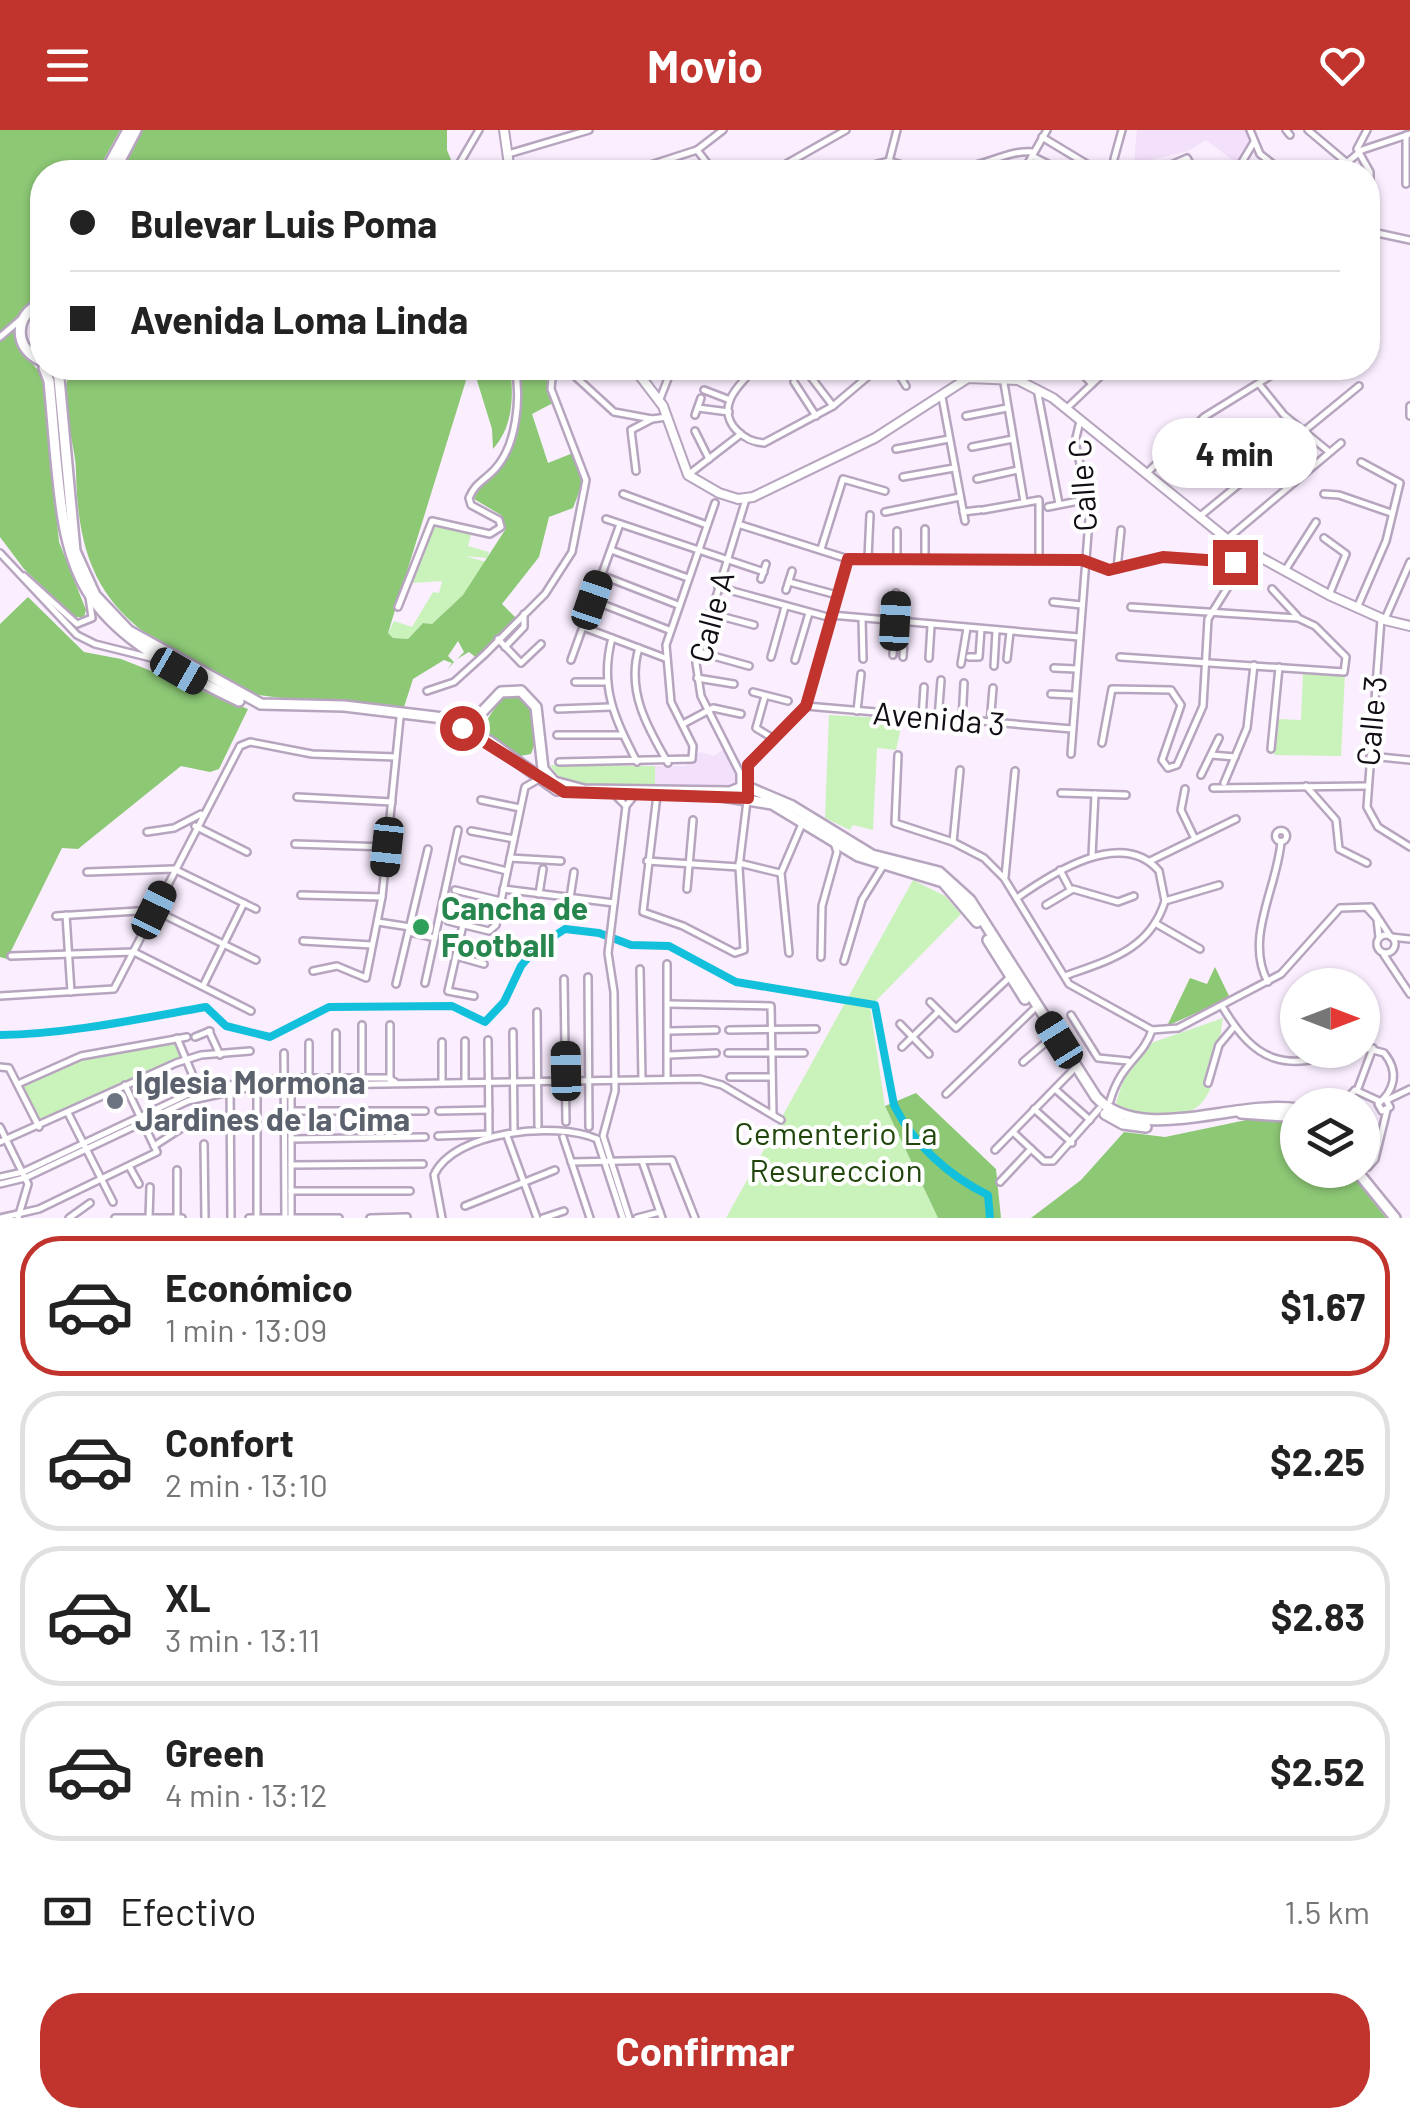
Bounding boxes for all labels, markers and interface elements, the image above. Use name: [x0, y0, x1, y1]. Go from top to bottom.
icon: menu: [40, 38, 95, 93]
text: Movio: [647, 38, 763, 92]
icon: heart: [1315, 38, 1370, 93]
text: Bulevar Luis Poma: [130, 200, 437, 246]
text: Avenida Loma Linda: [130, 296, 468, 342]
callout: 4 min: [1152, 417, 1318, 487]
text: 4 min: [1195, 434, 1274, 472]
street label: Calle C: [1059, 437, 1103, 533]
route end: [1213, 540, 1258, 585]
car: [568, 567, 616, 633]
street label: Calle A: [680, 567, 740, 666]
car: [878, 590, 912, 652]
car: [146, 643, 212, 699]
street label: Calle 3: [1347, 674, 1393, 767]
street label: Avenida 3: [872, 692, 1007, 742]
route start: [440, 706, 485, 751]
car: [369, 816, 405, 878]
car: [127, 876, 181, 944]
place label: Cancha de Football: [441, 888, 588, 963]
marker: Cancha de Football: [410, 916, 432, 938]
north arrow: [1280, 968, 1380, 1068]
map controls: [1280, 968, 1380, 1188]
car: [1030, 1007, 1088, 1073]
car: [550, 1041, 582, 1101]
place label: Iglesia Mormona Jardines de la Cima: [135, 1062, 410, 1137]
button: layers: [1280, 1088, 1380, 1188]
marker: Iglesia Mormona Jardines de la Cima: [104, 1090, 126, 1112]
park label: Cementerio La Resureccion: [734, 1113, 938, 1188]
icon: car: [45, 1261, 135, 1351]
text: Económico: [165, 1264, 353, 1310]
text: $1.67: [1280, 1283, 1365, 1329]
text: 1 min · 13:09: [165, 1310, 327, 1348]
icon: car: [45, 1416, 135, 1506]
text: Confort: [165, 1419, 294, 1465]
text: $2.25: [1270, 1438, 1365, 1484]
text: 2 min · 13:10: [165, 1465, 328, 1503]
icon: car: [45, 1571, 135, 1661]
text: XL: [165, 1574, 211, 1620]
text: $2.83: [1271, 1593, 1365, 1639]
text: 3 min · 13:11: [165, 1620, 320, 1658]
icon: car: [45, 1726, 135, 1816]
text: Green: [165, 1729, 265, 1775]
text: $2.52: [1270, 1748, 1365, 1794]
text: 4 min · 13:12: [165, 1775, 327, 1813]
icon: cash: [40, 1884, 95, 1939]
text: Efectivo: [120, 1888, 256, 1934]
text: 1.5 km: [1285, 1892, 1370, 1930]
button: Confirmar: [40, 1993, 1370, 2108]

